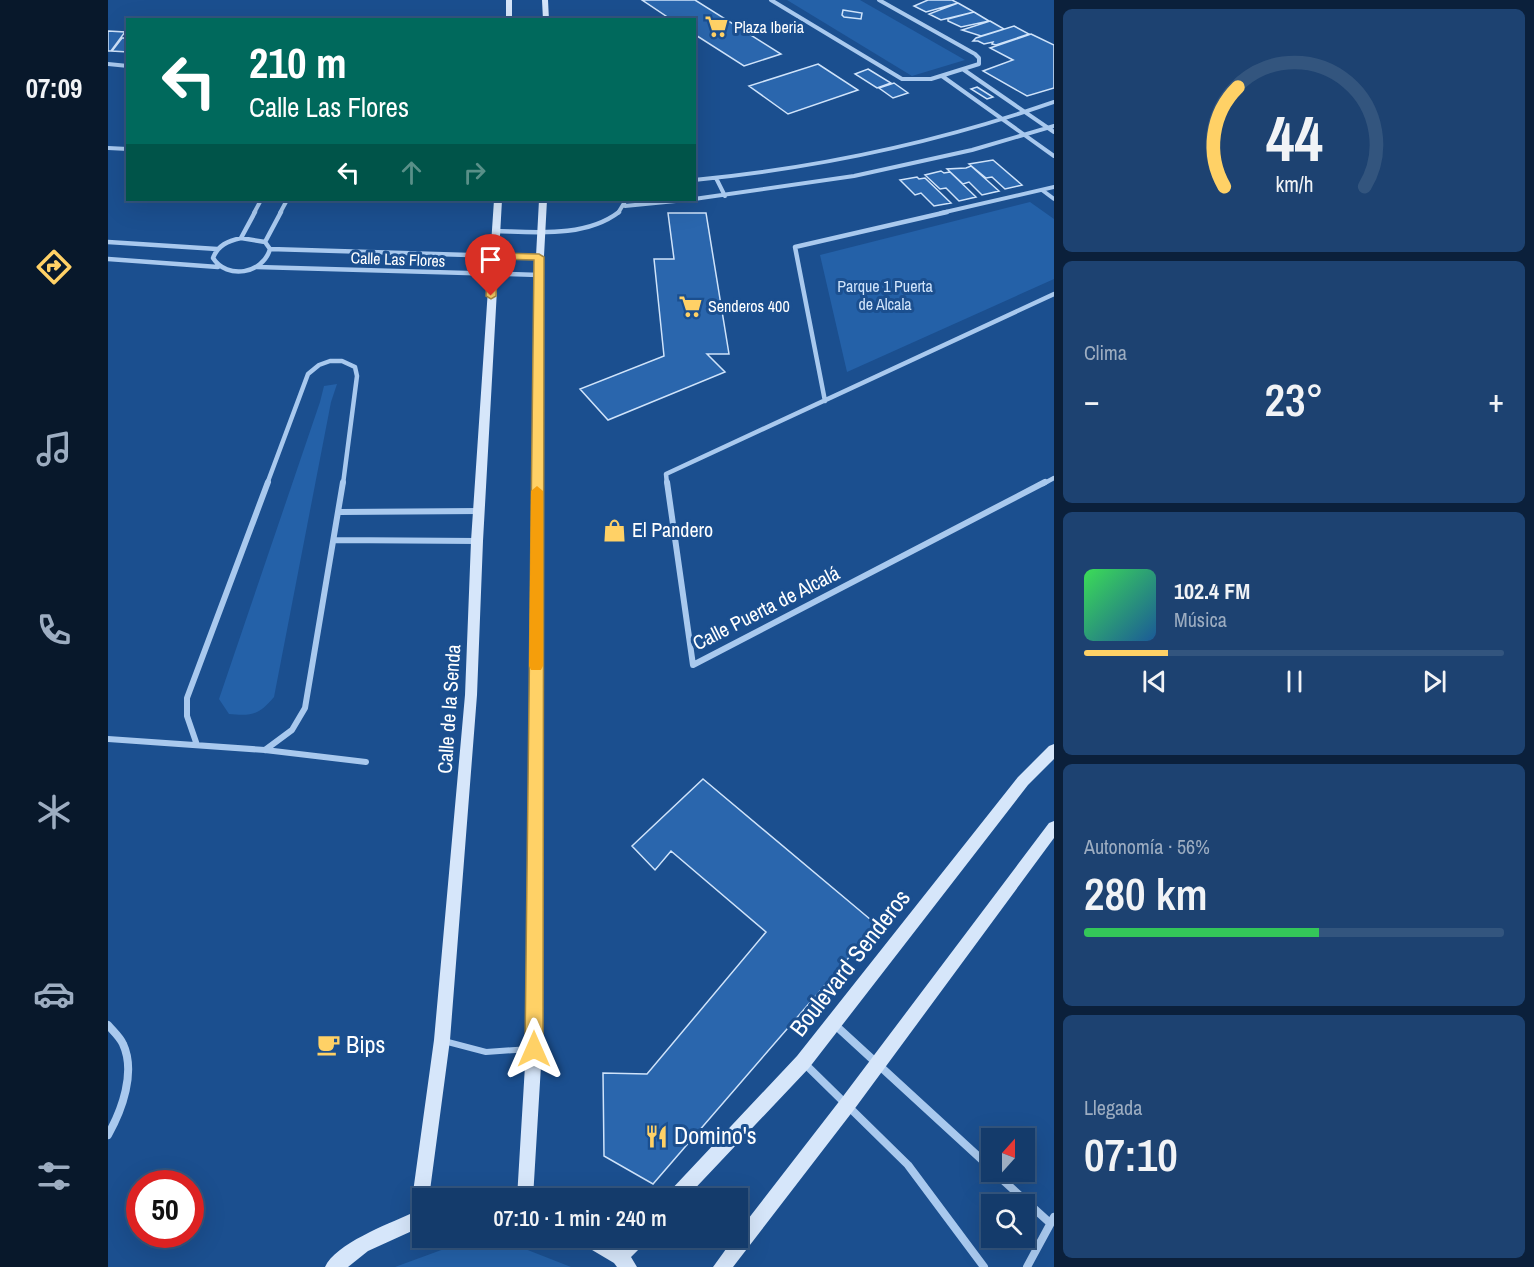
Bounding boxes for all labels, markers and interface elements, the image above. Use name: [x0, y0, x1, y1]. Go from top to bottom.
supermarket icon: Plaza Iberia: [703, 14, 729, 40]
place label: Plaza Iberia: [734, 16, 805, 38]
text: 210 m: [249, 35, 347, 91]
icon: left: [150, 42, 228, 120]
text: 07:09: [26, 70, 82, 106]
text: Calle Las Flores: [249, 89, 409, 125]
text: 44: [1266, 96, 1322, 180]
icon: left: [332, 156, 365, 189]
icon: ahead: [395, 156, 428, 189]
icon: right: [458, 156, 491, 189]
text: km/h: [1275, 171, 1313, 200]
pin: [465, 234, 516, 296]
icon: arrive: [474, 243, 507, 276]
icon: directions: [33, 246, 75, 288]
street label: Calle Las Flores: [350, 246, 446, 272]
park label: Parque 1 Puerta de Alcala: [837, 275, 933, 315]
supermarket icon: Senderos 400: [677, 293, 703, 319]
place label: Senderos 400: [708, 295, 790, 317]
text: Clima: [1084, 339, 1127, 366]
text: 23°: [1264, 369, 1324, 430]
text: −: [1084, 378, 1100, 422]
text: +: [1488, 378, 1504, 422]
icon: music: [33, 428, 75, 470]
place label: El Pandero: [632, 516, 713, 543]
shop icon: El Pandero: [601, 517, 627, 543]
street label: Calle Puerta de Alcalá: [688, 559, 844, 656]
text: 102.4 FM: [1174, 576, 1250, 606]
text: Música: [1174, 606, 1227, 633]
icon: phone: [33, 609, 75, 651]
street label: Calle de la Senda: [431, 643, 466, 774]
icon: previous: [1138, 665, 1171, 698]
icon: pause: [1278, 665, 1311, 698]
icon: next: [1418, 665, 1451, 698]
icon: climate: [33, 791, 75, 833]
text: Autonomía · 56%: [1084, 833, 1210, 860]
text: 280 km: [1084, 863, 1208, 924]
street label: Boulevard Senderos: [782, 882, 917, 1042]
icon: car: [33, 973, 75, 1015]
position arrow: [502, 1017, 566, 1081]
place label: Bips: [346, 1028, 385, 1060]
cafe icon: Bips: [315, 1032, 341, 1058]
text: Llegada: [1084, 1094, 1142, 1121]
place label: Domino's: [674, 1119, 757, 1151]
restaurant icon: Domino's: [643, 1123, 669, 1149]
text: 07:10: [1084, 1124, 1178, 1185]
north arrow: [981, 1128, 1035, 1182]
map controls: [981, 1128, 1035, 1248]
icon: filters: [33, 1155, 75, 1197]
speed limit sign: 50: [126, 1170, 204, 1248]
button: search: [981, 1194, 1035, 1248]
text: 07:10 · 1 min · 240 m: [493, 1203, 667, 1233]

